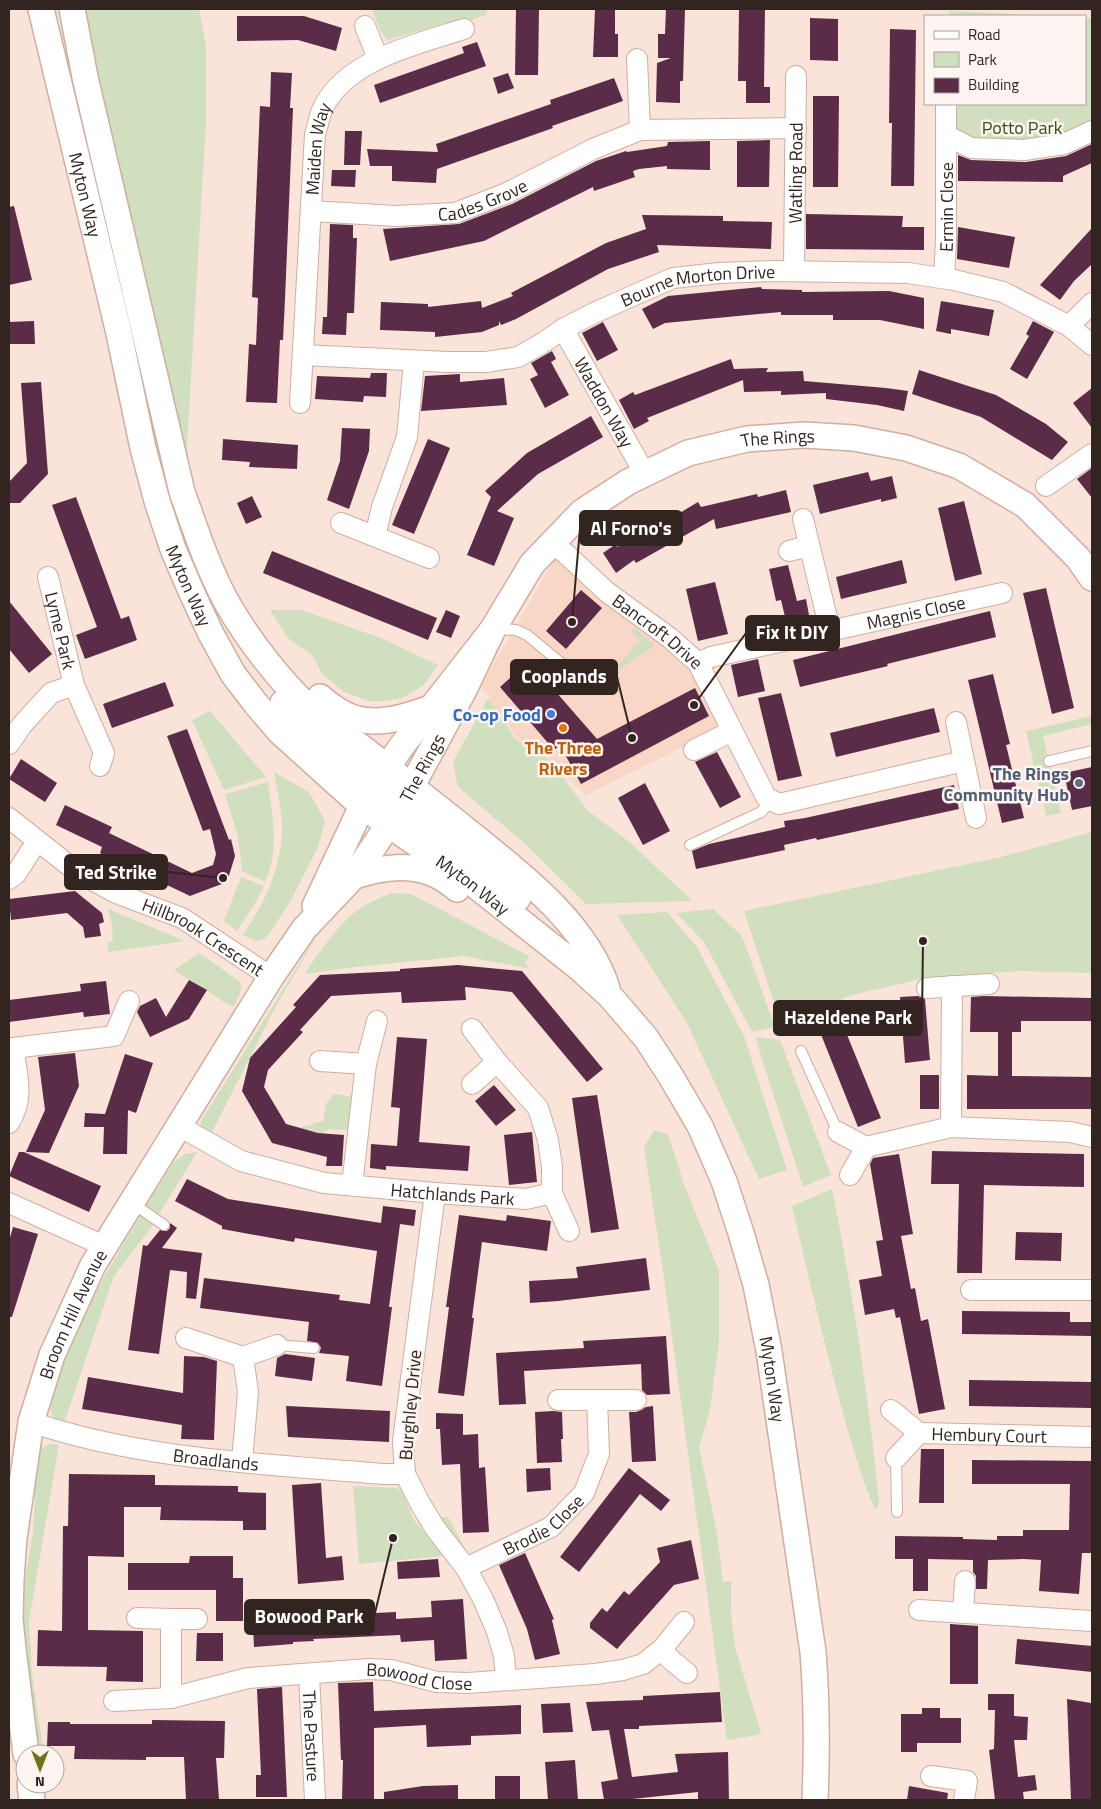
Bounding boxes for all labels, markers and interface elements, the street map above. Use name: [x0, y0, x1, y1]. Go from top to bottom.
legend: [924, 15, 1086, 105]
text: Road: [968, 23, 1000, 46]
text: Park: [968, 48, 997, 71]
text: Building: [968, 73, 1019, 96]
street label: Maiden Way: [298, 97, 338, 196]
park label: Potto Park: [982, 114, 1063, 141]
street label: Watling Road: [781, 122, 809, 224]
street label: Myton Way: [62, 149, 109, 240]
street label: Ermin Close: [932, 162, 960, 253]
street label: Cades Grove: [437, 171, 532, 227]
street label: Bourne Morton Drive: [616, 257, 776, 313]
street label: Waddon Way: [568, 352, 641, 453]
street label: The Rings: [738, 421, 816, 454]
callout: Al Forno's: [580, 511, 682, 545]
text: Al Forno's: [590, 513, 672, 542]
street label: Myton Way: [159, 540, 219, 631]
street label: Bancroft Drive: [607, 587, 709, 675]
street label: Magnis Close: [864, 588, 968, 636]
street label: Lyme Park: [38, 589, 83, 672]
callout: Fix It DIY: [746, 616, 839, 650]
text: Fix It DIY: [756, 617, 829, 646]
callout: Cooplands: [511, 660, 617, 694]
text: Cooplands: [521, 661, 607, 690]
place label: Co-op Food: [453, 701, 541, 728]
marker: Co-op Food: [545, 708, 557, 720]
marker: The Three Rivers: [557, 722, 569, 734]
street label: The Rings: [392, 728, 451, 807]
place label: The Three Rivers: [524, 734, 602, 782]
place label: The Rings Community Hub: [944, 760, 1069, 808]
marker: The Rings Community Hub: [1073, 777, 1085, 789]
street label: Myton Way: [430, 848, 516, 922]
callout: Ted Strike: [65, 855, 167, 889]
text: Ted Strike: [75, 857, 157, 886]
street label: Hillbrook Crescent: [138, 891, 270, 983]
callout: Hazeldene Park: [774, 1001, 922, 1035]
text: Hazeldene Park: [784, 1002, 912, 1031]
street label: Hatchlands Park: [389, 1176, 516, 1212]
street label: Broom Hill Avenue: [32, 1244, 113, 1382]
street label: Myton Way: [753, 1334, 793, 1424]
street label: Burghley Drive: [392, 1349, 428, 1461]
street label: Hembury Court: [931, 1420, 1048, 1449]
street label: Broadlands: [171, 1441, 260, 1477]
street label: Brodie Close: [498, 1488, 590, 1562]
callout: Bowood Park: [245, 1600, 374, 1634]
text: Bowood Park: [255, 1601, 364, 1630]
street label: Bowood Close: [366, 1655, 473, 1697]
street label: The Pasture: [296, 1690, 328, 1782]
north arrow: [15, 1744, 65, 1794]
text: N: [35, 1772, 45, 1793]

